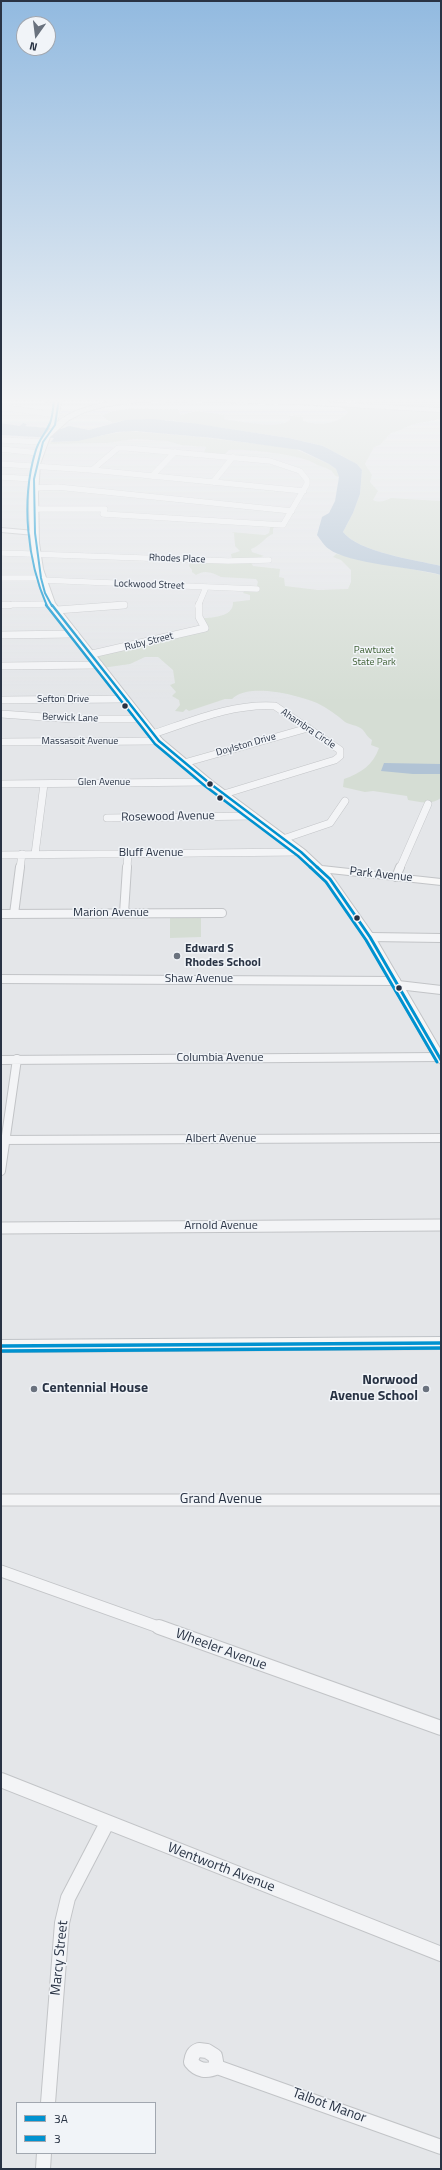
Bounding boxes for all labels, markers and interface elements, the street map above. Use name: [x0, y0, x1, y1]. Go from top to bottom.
north arrow: [16, 16, 56, 56]
text: N: [28, 38, 39, 55]
street label: Rhodes Place: [149, 552, 205, 566]
street label: Lockwood Street: [114, 578, 184, 592]
street label: Ruby Street: [124, 630, 174, 654]
park label: Pawtuxet State Park: [352, 645, 396, 668]
street label: Sefton Drive: [37, 694, 89, 706]
unlabelled marker: [120, 701, 130, 711]
street label: Ahambra Circle: [278, 706, 338, 752]
street label: Berwick Lane: [42, 711, 98, 725]
street label: Doylston Drive: [215, 731, 277, 759]
street label: Massasoit Avenue: [42, 736, 118, 748]
street label: Glen Avenue: [78, 777, 130, 789]
unlabelled marker: [205, 779, 215, 789]
unlabelled marker: [215, 793, 225, 803]
street label: Rosewood Avenue: [121, 809, 215, 825]
street label: Bluff Avenue: [119, 846, 183, 860]
street label: Park Avenue: [349, 865, 413, 885]
street label: Marion Avenue: [73, 906, 149, 920]
unlabelled marker: [352, 913, 362, 923]
place label: Edward S Rhodes School: [185, 942, 261, 970]
marker: Edward S Rhodes School: [172, 951, 182, 961]
street label: Shaw Avenue: [165, 972, 233, 986]
unlabelled marker: [394, 983, 404, 993]
street label: Columbia Avenue: [176, 1051, 264, 1065]
street label: Albert Avenue: [186, 1132, 256, 1146]
street label: Arnold Avenue: [184, 1219, 258, 1233]
place label: Norwood Avenue School: [330, 1373, 418, 1406]
place label: Centennial House: [42, 1381, 148, 1397]
marker: Centennial House: [29, 1384, 39, 1394]
marker: Norwood Avenue School: [421, 1384, 431, 1394]
street label: Grand Avenue: [180, 1492, 262, 1508]
street label: Wheeler Avenue: [173, 1626, 269, 1674]
street label: Wentworth Avenue: [165, 1840, 277, 1896]
street label: Marcy Street: [48, 1920, 72, 1996]
street label: Talbot Manor: [290, 2085, 368, 2127]
legend: [16, 2102, 156, 2154]
text: 3A: [54, 2109, 68, 2128]
text: 3: [54, 2129, 61, 2148]

